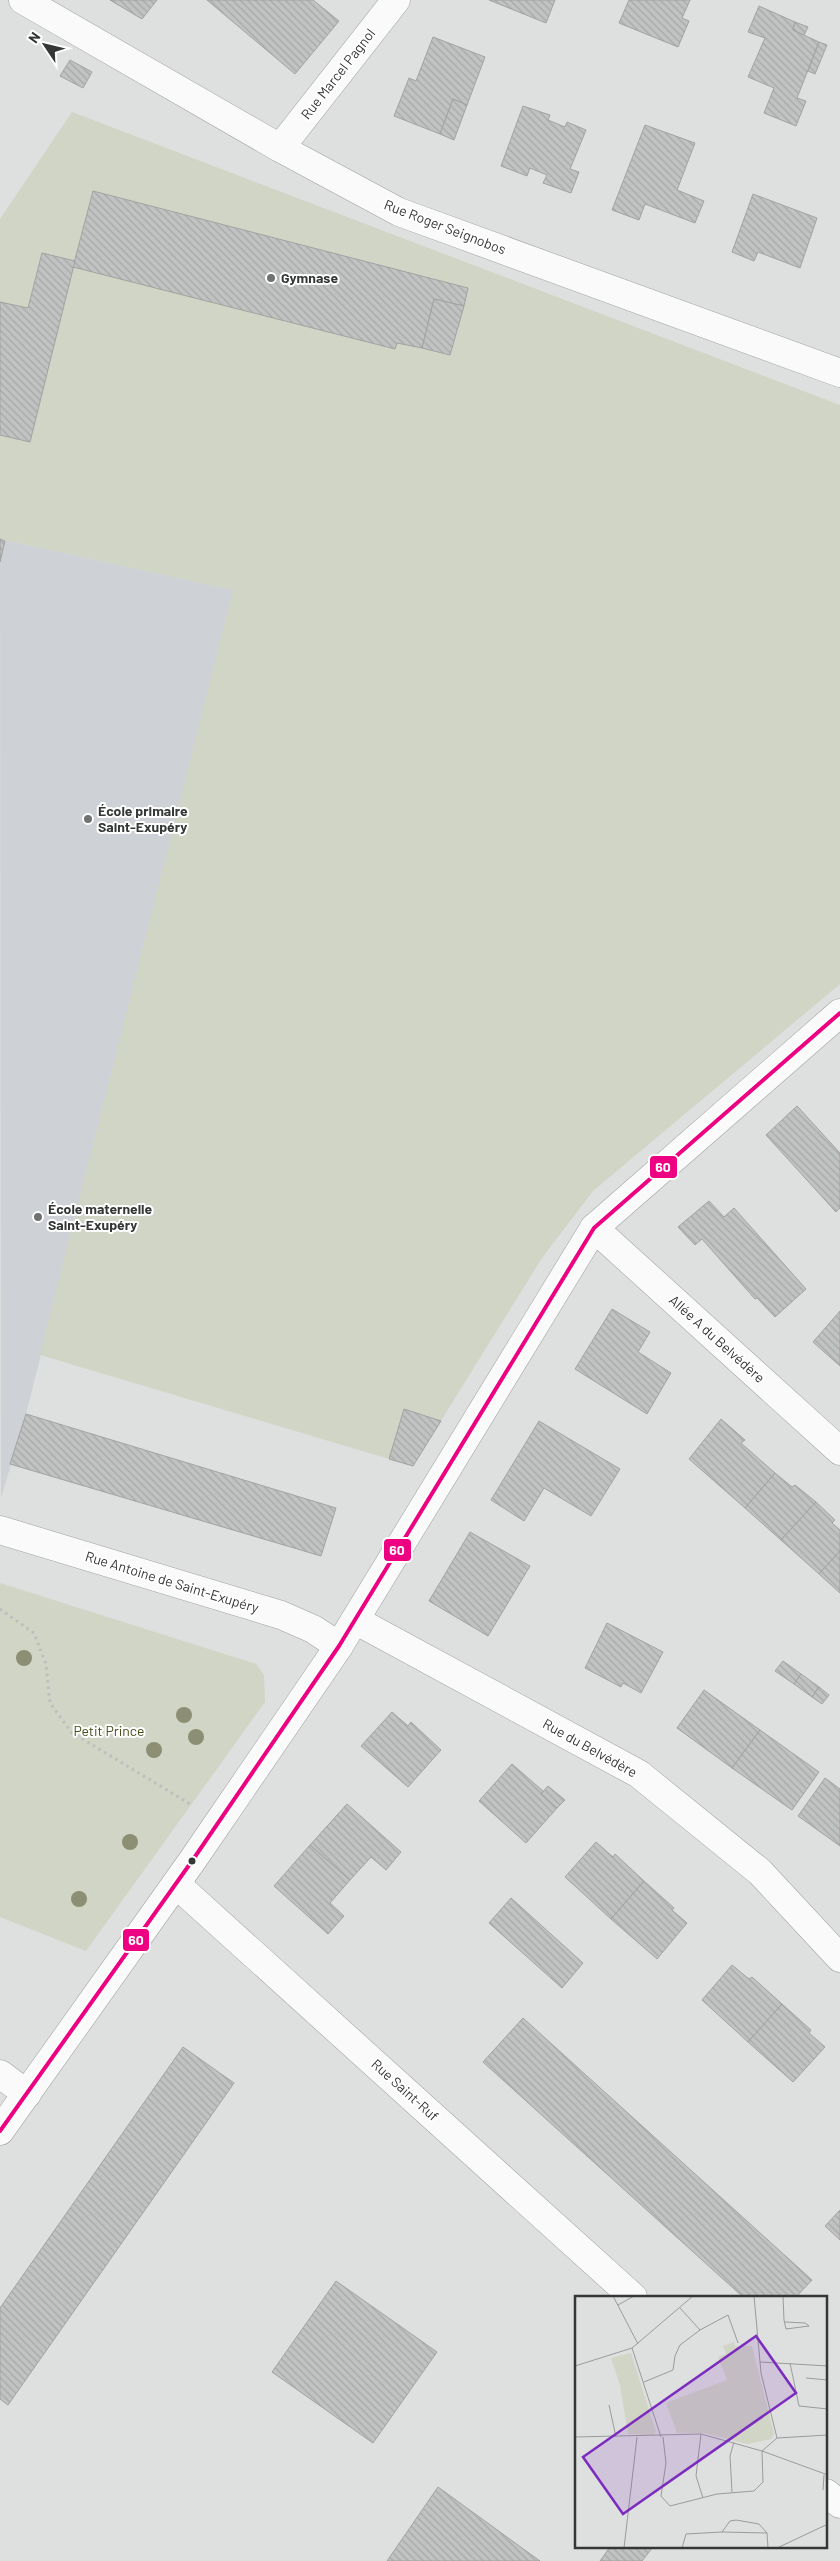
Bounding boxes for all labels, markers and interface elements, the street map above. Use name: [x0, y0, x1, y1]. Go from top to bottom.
north arrow: [20, 20, 70, 70]
street label: Rue Marcel Pagnol: [297, 25, 378, 122]
text: N: [24, 29, 44, 46]
street label: Rue Roger Seignobos: [382, 195, 509, 258]
place label: Gymnase: [281, 269, 338, 286]
marker: Gymnase: [265, 272, 277, 284]
place label: École primaire Saint-Exupéry: [98, 802, 188, 835]
marker: École primaire Saint-Exupéry: [82, 813, 94, 825]
line badge: 60: [649, 1155, 678, 1179]
text: 60: [655, 1158, 671, 1175]
place label: École maternelle Saint-Exupéry: [48, 1200, 153, 1233]
marker: École maternelle Saint-Exupéry: [32, 1211, 44, 1223]
street label: Allée A du Belvédère: [666, 1291, 769, 1386]
line badge: 60: [383, 1538, 412, 1562]
text: 60: [389, 1541, 405, 1558]
street label: Rue Antoine de Saint-Exupéry: [83, 1547, 261, 1616]
street label: Rue du Belvédère: [540, 1715, 640, 1781]
park label: Petit Prince: [73, 1722, 145, 1739]
unlabelled marker: [187, 1856, 197, 1866]
line badge: 60: [122, 1928, 150, 1952]
text: 60: [128, 1931, 144, 1948]
street label: Rue Saint-Ruf: [368, 2055, 442, 2124]
inset map: [575, 2296, 828, 2548]

